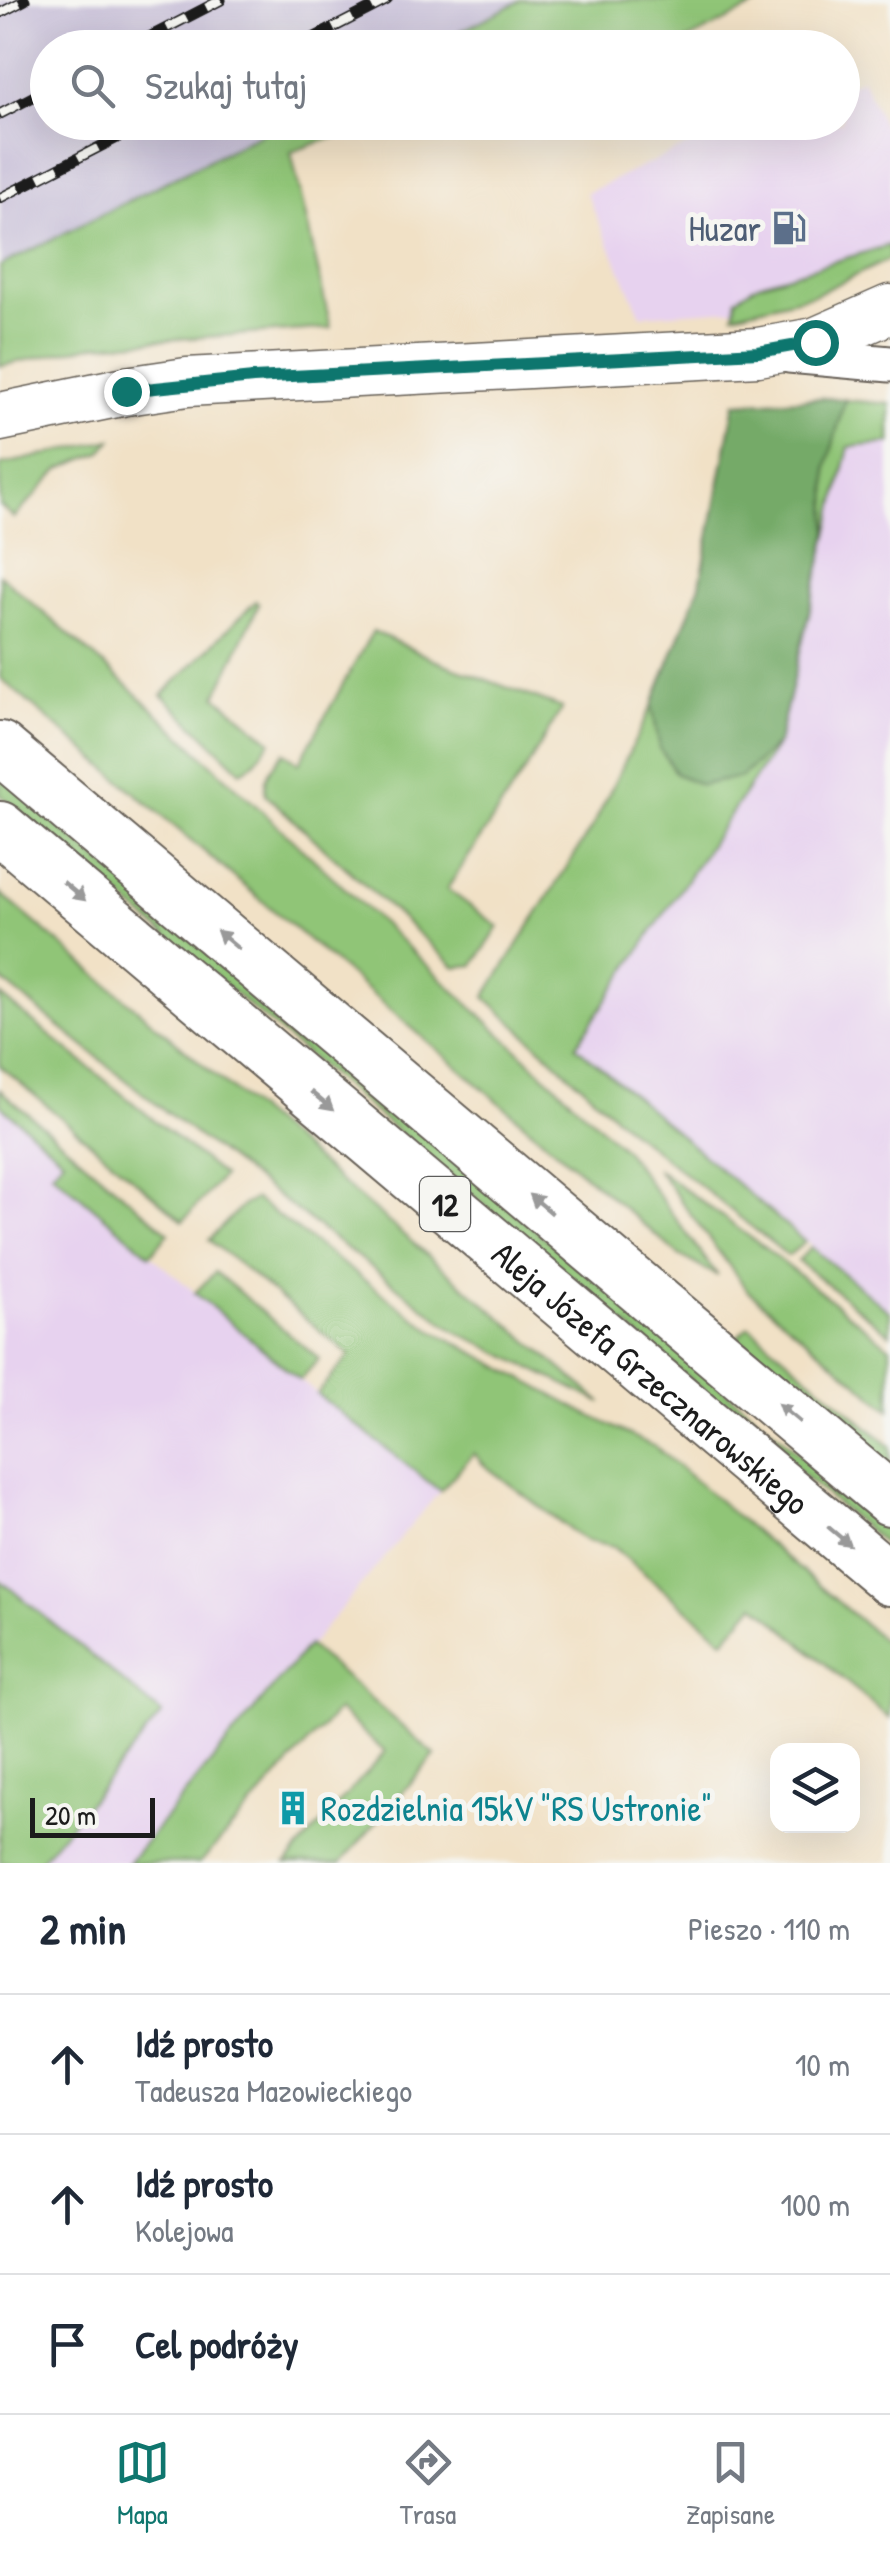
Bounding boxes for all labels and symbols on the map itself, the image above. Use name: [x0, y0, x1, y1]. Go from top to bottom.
place label: Huzar: [688, 205, 761, 252]
fuel station icon: Huzar: [770, 209, 808, 247]
route start: [793, 320, 839, 366]
route end: [104, 369, 150, 415]
one-way arrow: [62, 880, 87, 902]
one-way arrow: [216, 930, 241, 952]
one-way arrow: [310, 1090, 335, 1112]
road number: 12: [420, 1177, 470, 1231]
one-way arrow: [528, 1193, 553, 1215]
street label: Aleja Józefa Grzecznarowskiego: [483, 1230, 820, 1525]
one-way arrow: [776, 1403, 801, 1424]
one-way arrow: [826, 1525, 851, 1546]
place label: Rozdzielnia 15kV "RS Ustronie": [321, 1785, 712, 1832]
building icon: Rozdzielnia 15kV "RS Ustronie": [274, 1789, 312, 1827]
scale bar: [30, 1793, 155, 1838]

